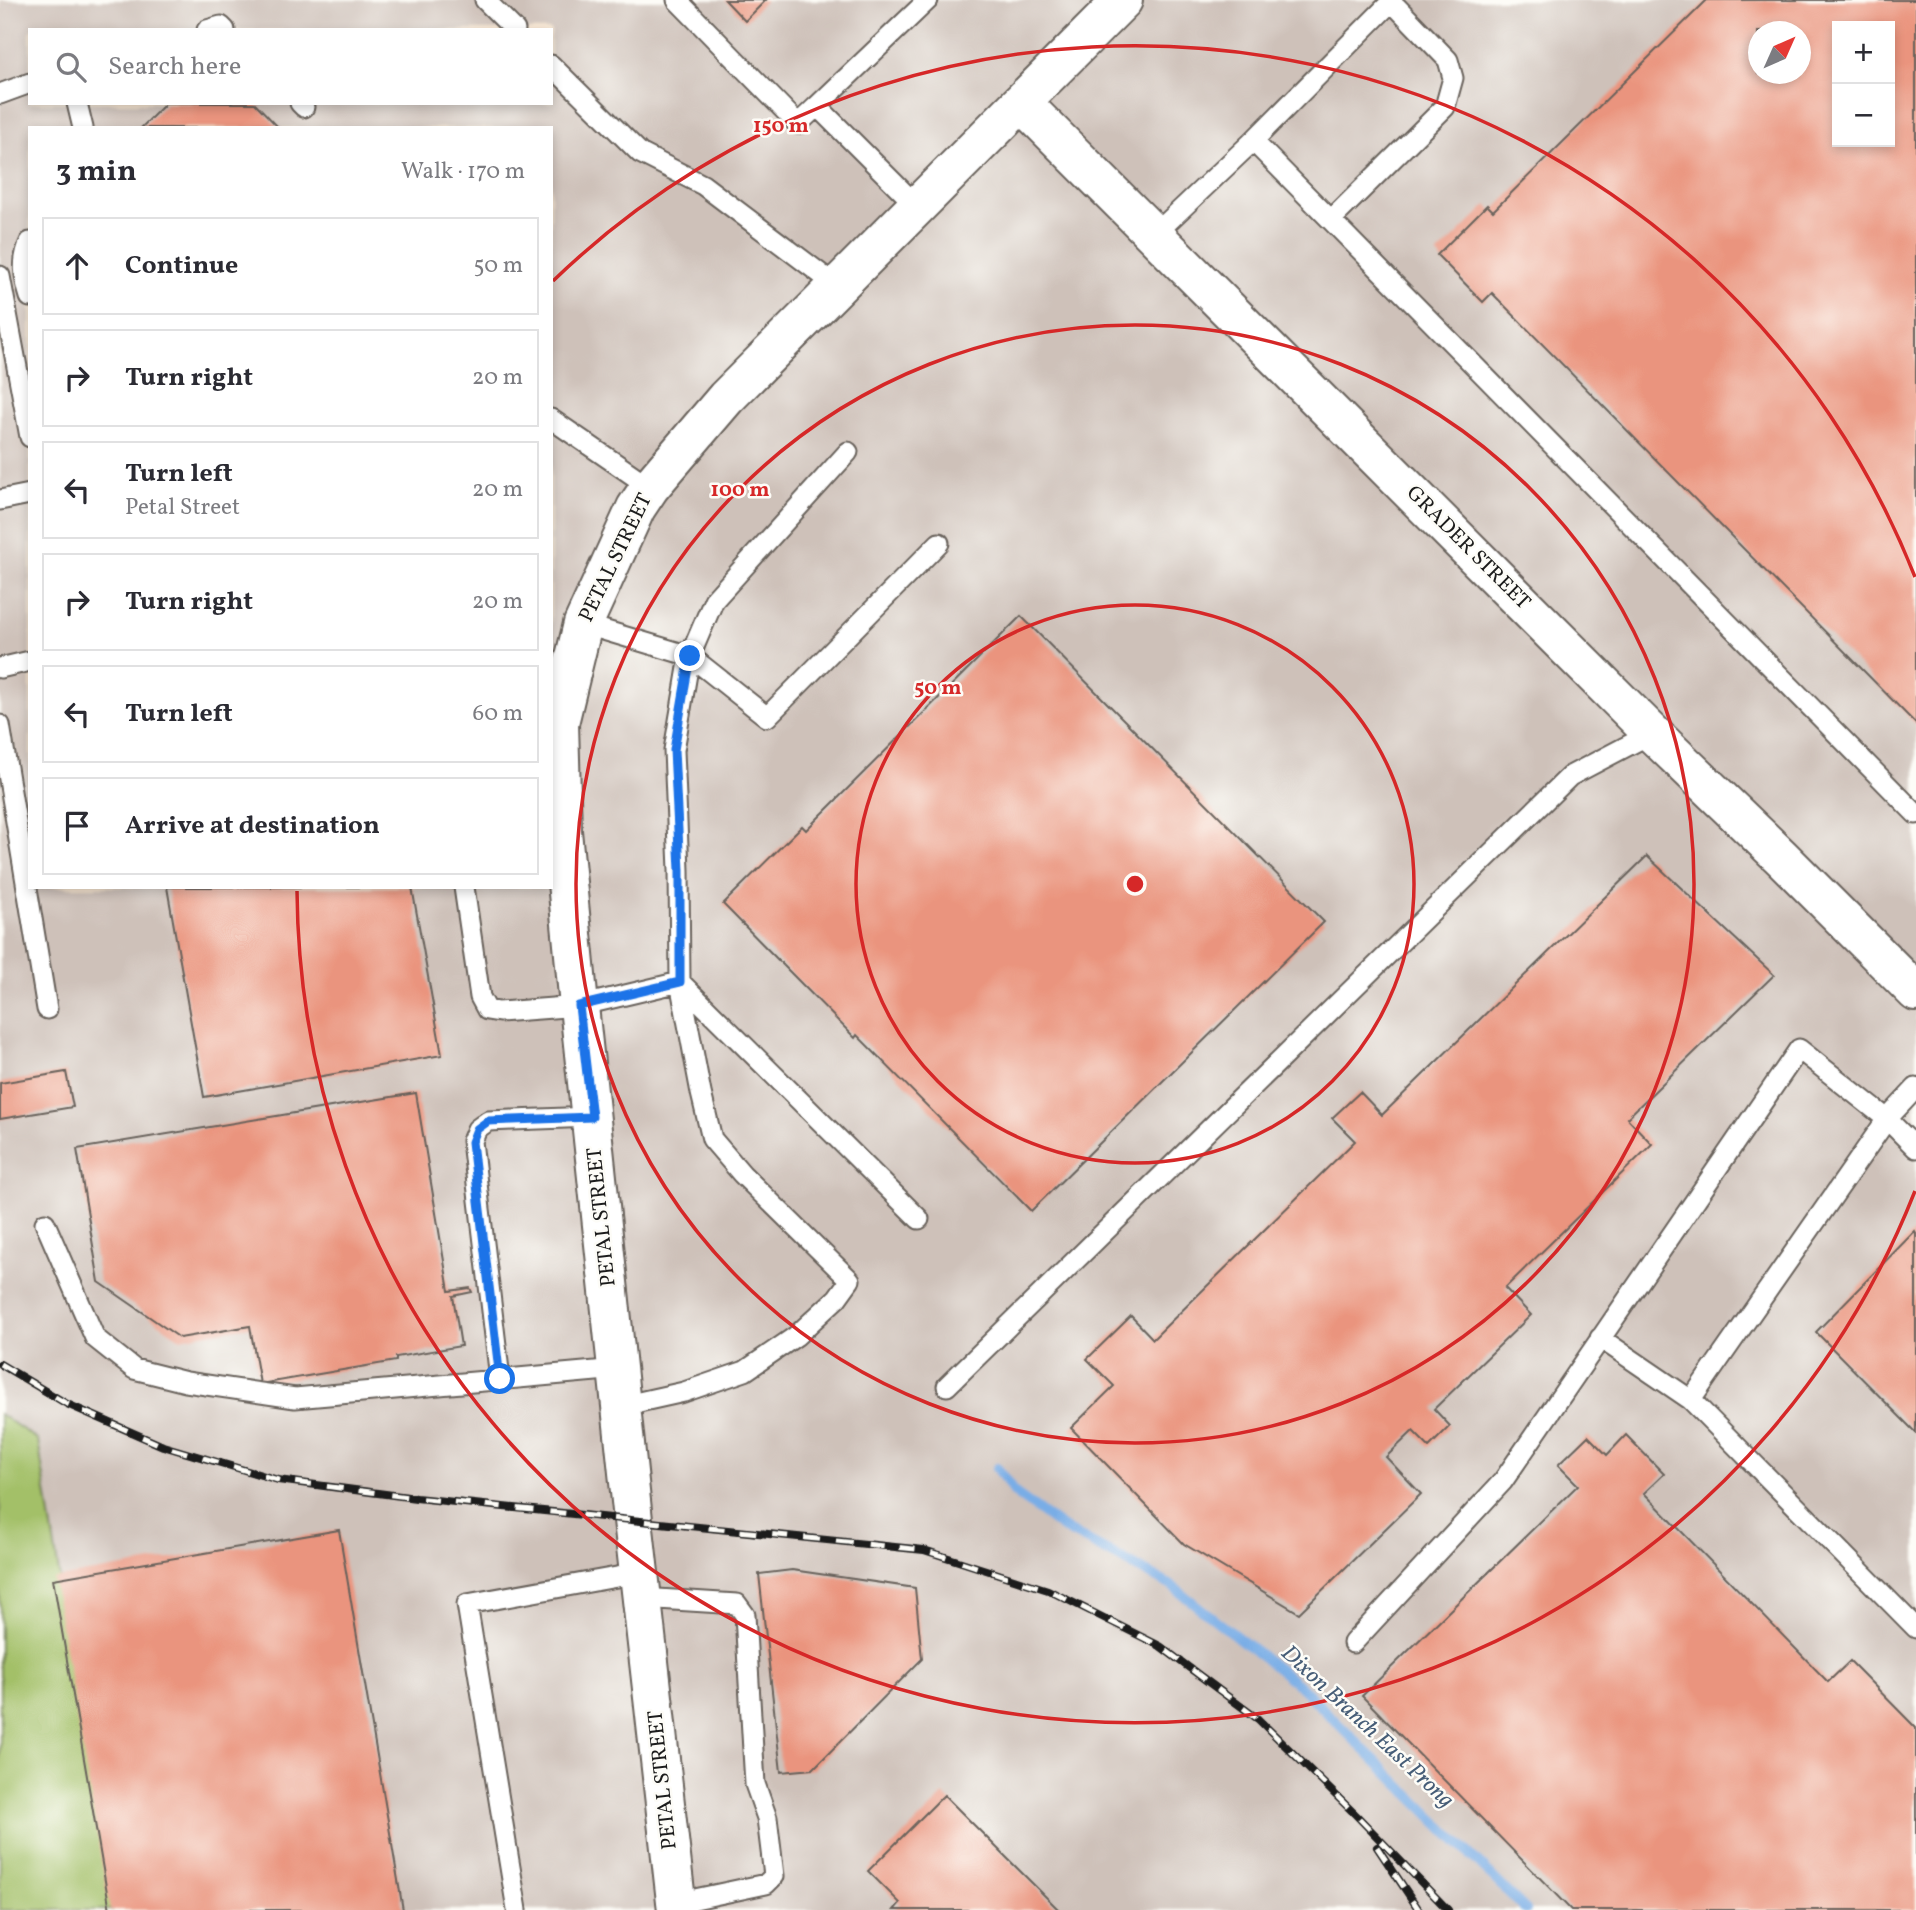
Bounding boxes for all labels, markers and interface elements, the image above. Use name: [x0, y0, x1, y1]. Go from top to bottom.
north arrow: [1748, 21, 1811, 84]
map controls: [1832, 21, 1895, 147]
button: +: [1832, 21, 1895, 84]
search box: [28, 28, 553, 105]
icon: search: [52, 48, 90, 86]
text: Search here: [108, 49, 241, 85]
button: −: [1832, 84, 1895, 147]
text: 150 m: [753, 112, 809, 141]
text: 3 min: [56, 151, 137, 193]
text: Walk · 170 m: [401, 156, 525, 188]
icon: ahead: [58, 247, 96, 285]
text: Continue: [125, 248, 238, 284]
text: 50 m: [474, 250, 523, 282]
icon: right: [58, 359, 96, 397]
text: Turn right: [125, 360, 253, 396]
text: 20 m: [472, 362, 523, 394]
text: Turn left: [125, 456, 233, 492]
icon: left: [58, 471, 96, 509]
text: 20 m: [472, 474, 523, 506]
text: 100 m: [710, 476, 770, 505]
street label: GRADER STREET: [1399, 479, 1537, 617]
street label: PETAL STREET: [572, 489, 660, 627]
text: Petal Street: [125, 492, 240, 524]
icon: right: [58, 583, 96, 621]
text: Turn right: [125, 584, 253, 620]
text: 20 m: [472, 586, 523, 618]
route end: [674, 640, 705, 671]
text: 50 m: [914, 674, 962, 703]
icon: left: [58, 695, 96, 733]
text: Turn left: [125, 696, 233, 732]
text: 60 m: [473, 698, 523, 730]
icon: arrive: [58, 807, 96, 845]
text: Arrive at destination: [125, 808, 380, 844]
centre of rings: [1123, 872, 1147, 896]
street label: PETAL STREET: [580, 1146, 624, 1288]
route start: [484, 1363, 515, 1394]
water label: Dixon Branch East Prong: [1273, 1638, 1461, 1816]
street label: PETAL STREET: [641, 1709, 685, 1851]

